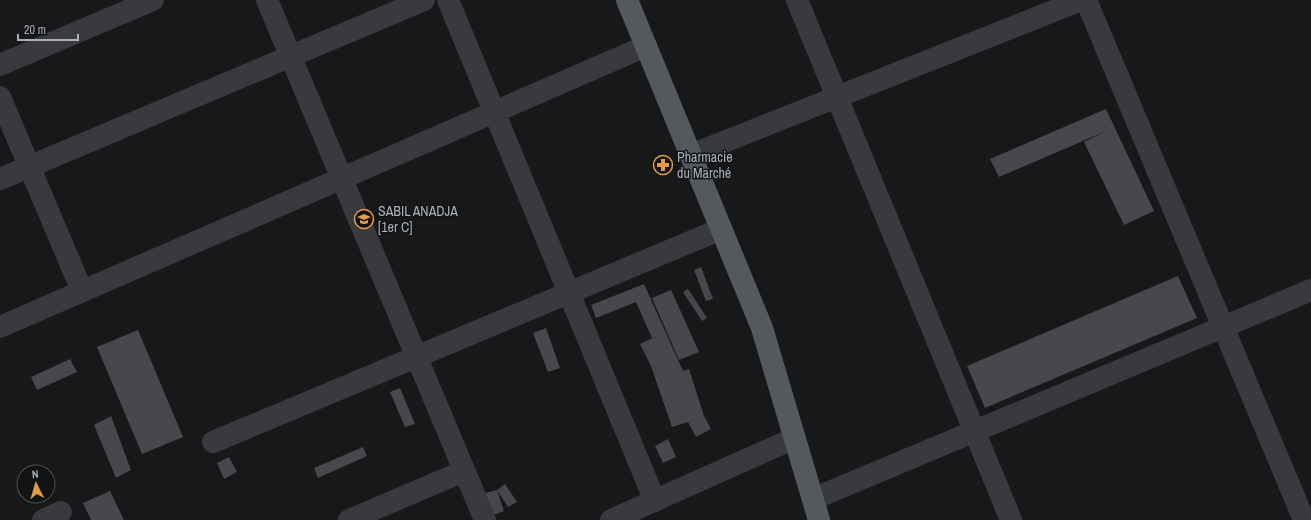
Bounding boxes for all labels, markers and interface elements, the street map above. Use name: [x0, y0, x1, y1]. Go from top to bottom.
scale bar: [18, 16, 78, 42]
text: 20 m: [24, 22, 46, 38]
place label: Pharmacie du Marché: [677, 148, 733, 182]
pharmacy icon: Pharmacie du Marché: [652, 154, 674, 176]
place label: SABIL ANADJA [1er C]: [378, 202, 458, 236]
school or university icon: SABIL ANADJA [1er C]: [353, 208, 375, 230]
north arrow: [16, 464, 56, 504]
text: N: [31, 467, 39, 481]

